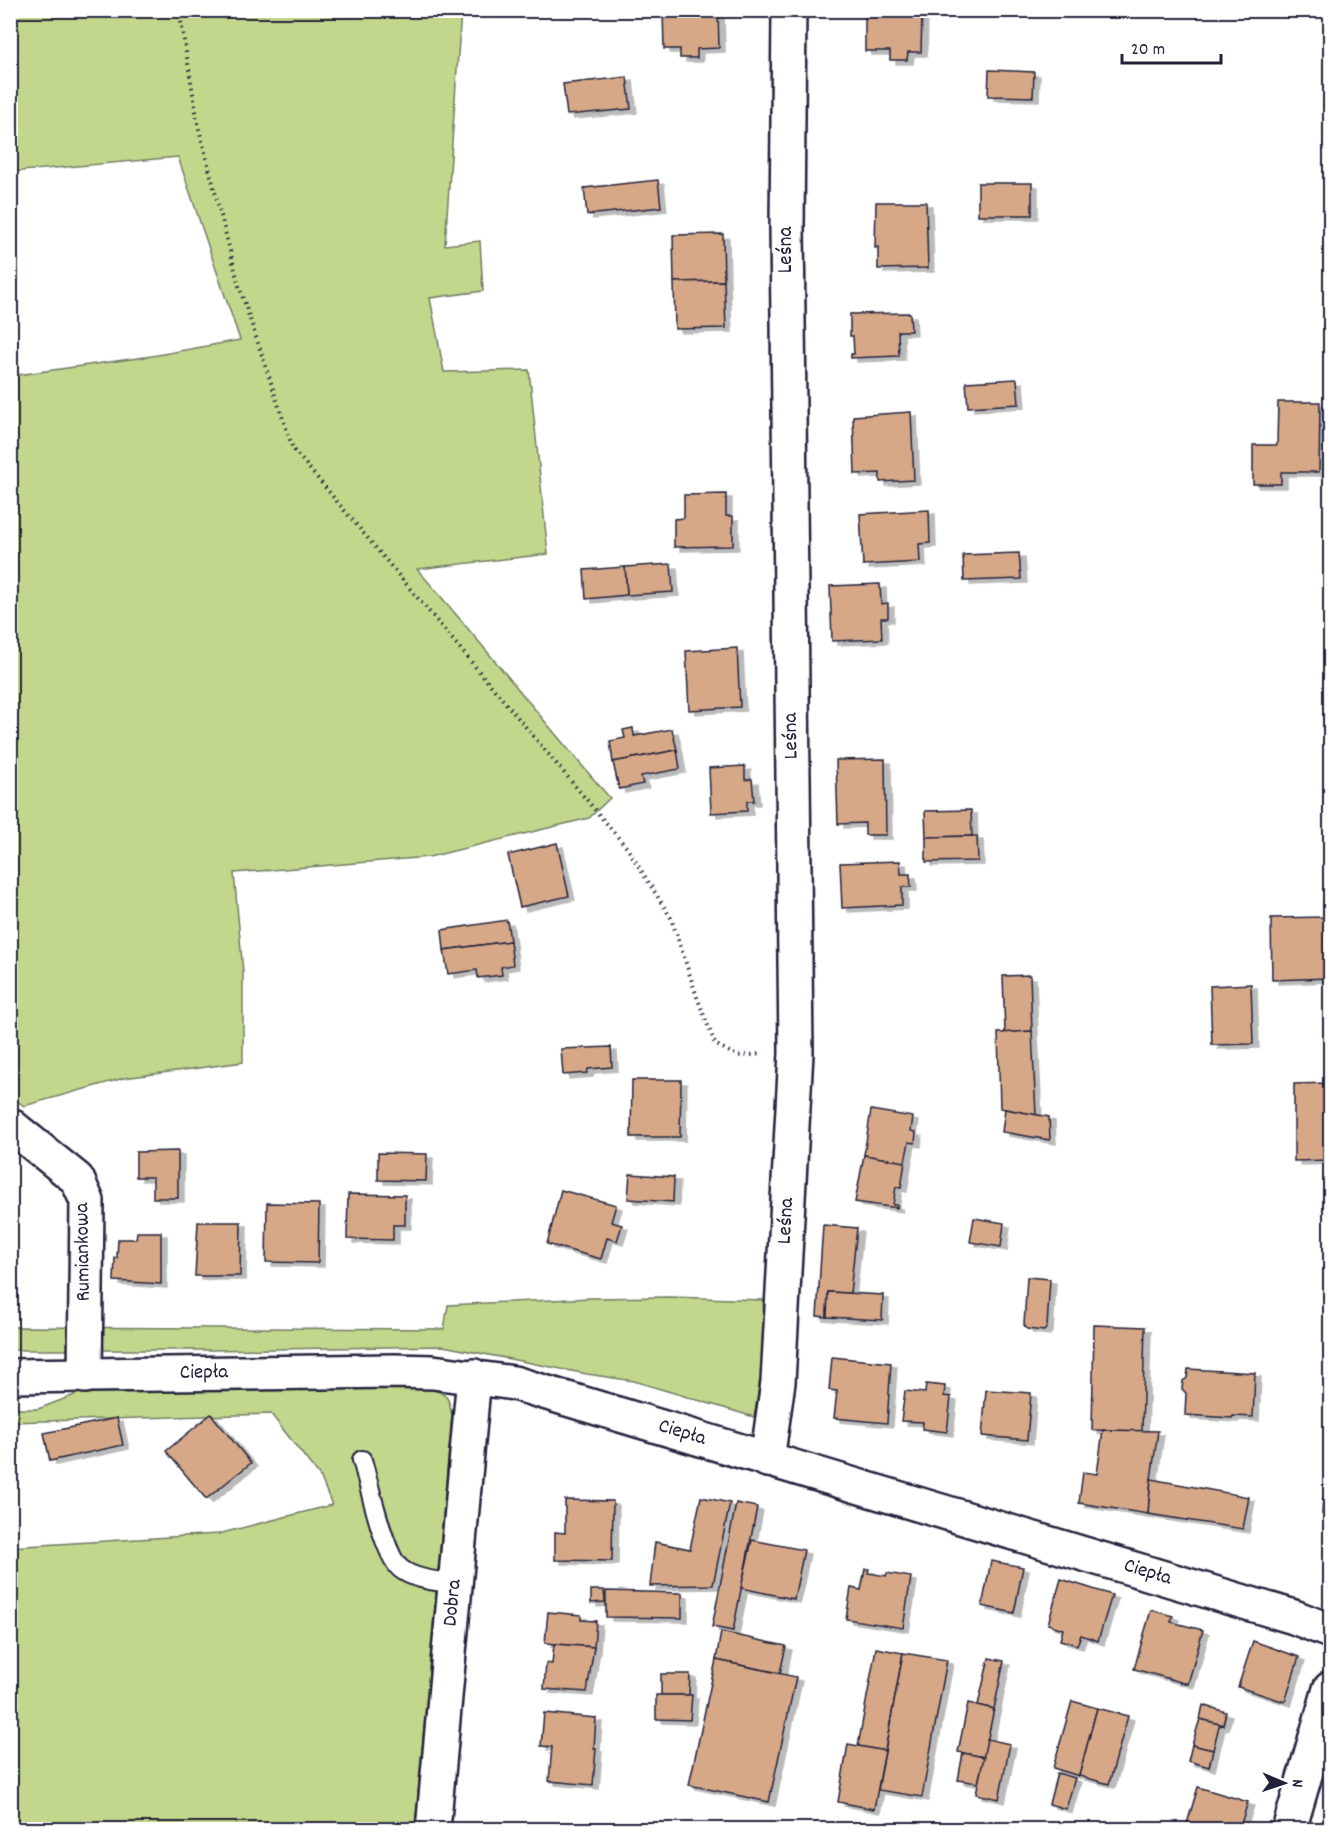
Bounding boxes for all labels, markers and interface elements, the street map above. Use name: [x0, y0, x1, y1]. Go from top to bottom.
scale bar: [1122, 27, 1221, 65]
text: 20 m: [1131, 38, 1165, 63]
street label: Leśna: [772, 226, 802, 273]
street label: Leśna: [777, 711, 807, 759]
street label: Leśna: [771, 1196, 803, 1245]
street label: Rumiankowa: [68, 1201, 100, 1301]
street label: Ciepła: [180, 1358, 229, 1389]
street label: Ciepła: [654, 1412, 710, 1455]
street label: Ciepła: [1120, 1552, 1176, 1595]
street label: Dobra: [436, 1577, 471, 1628]
north arrow: [1254, 1753, 1314, 1813]
text: N: [1285, 1779, 1308, 1788]

